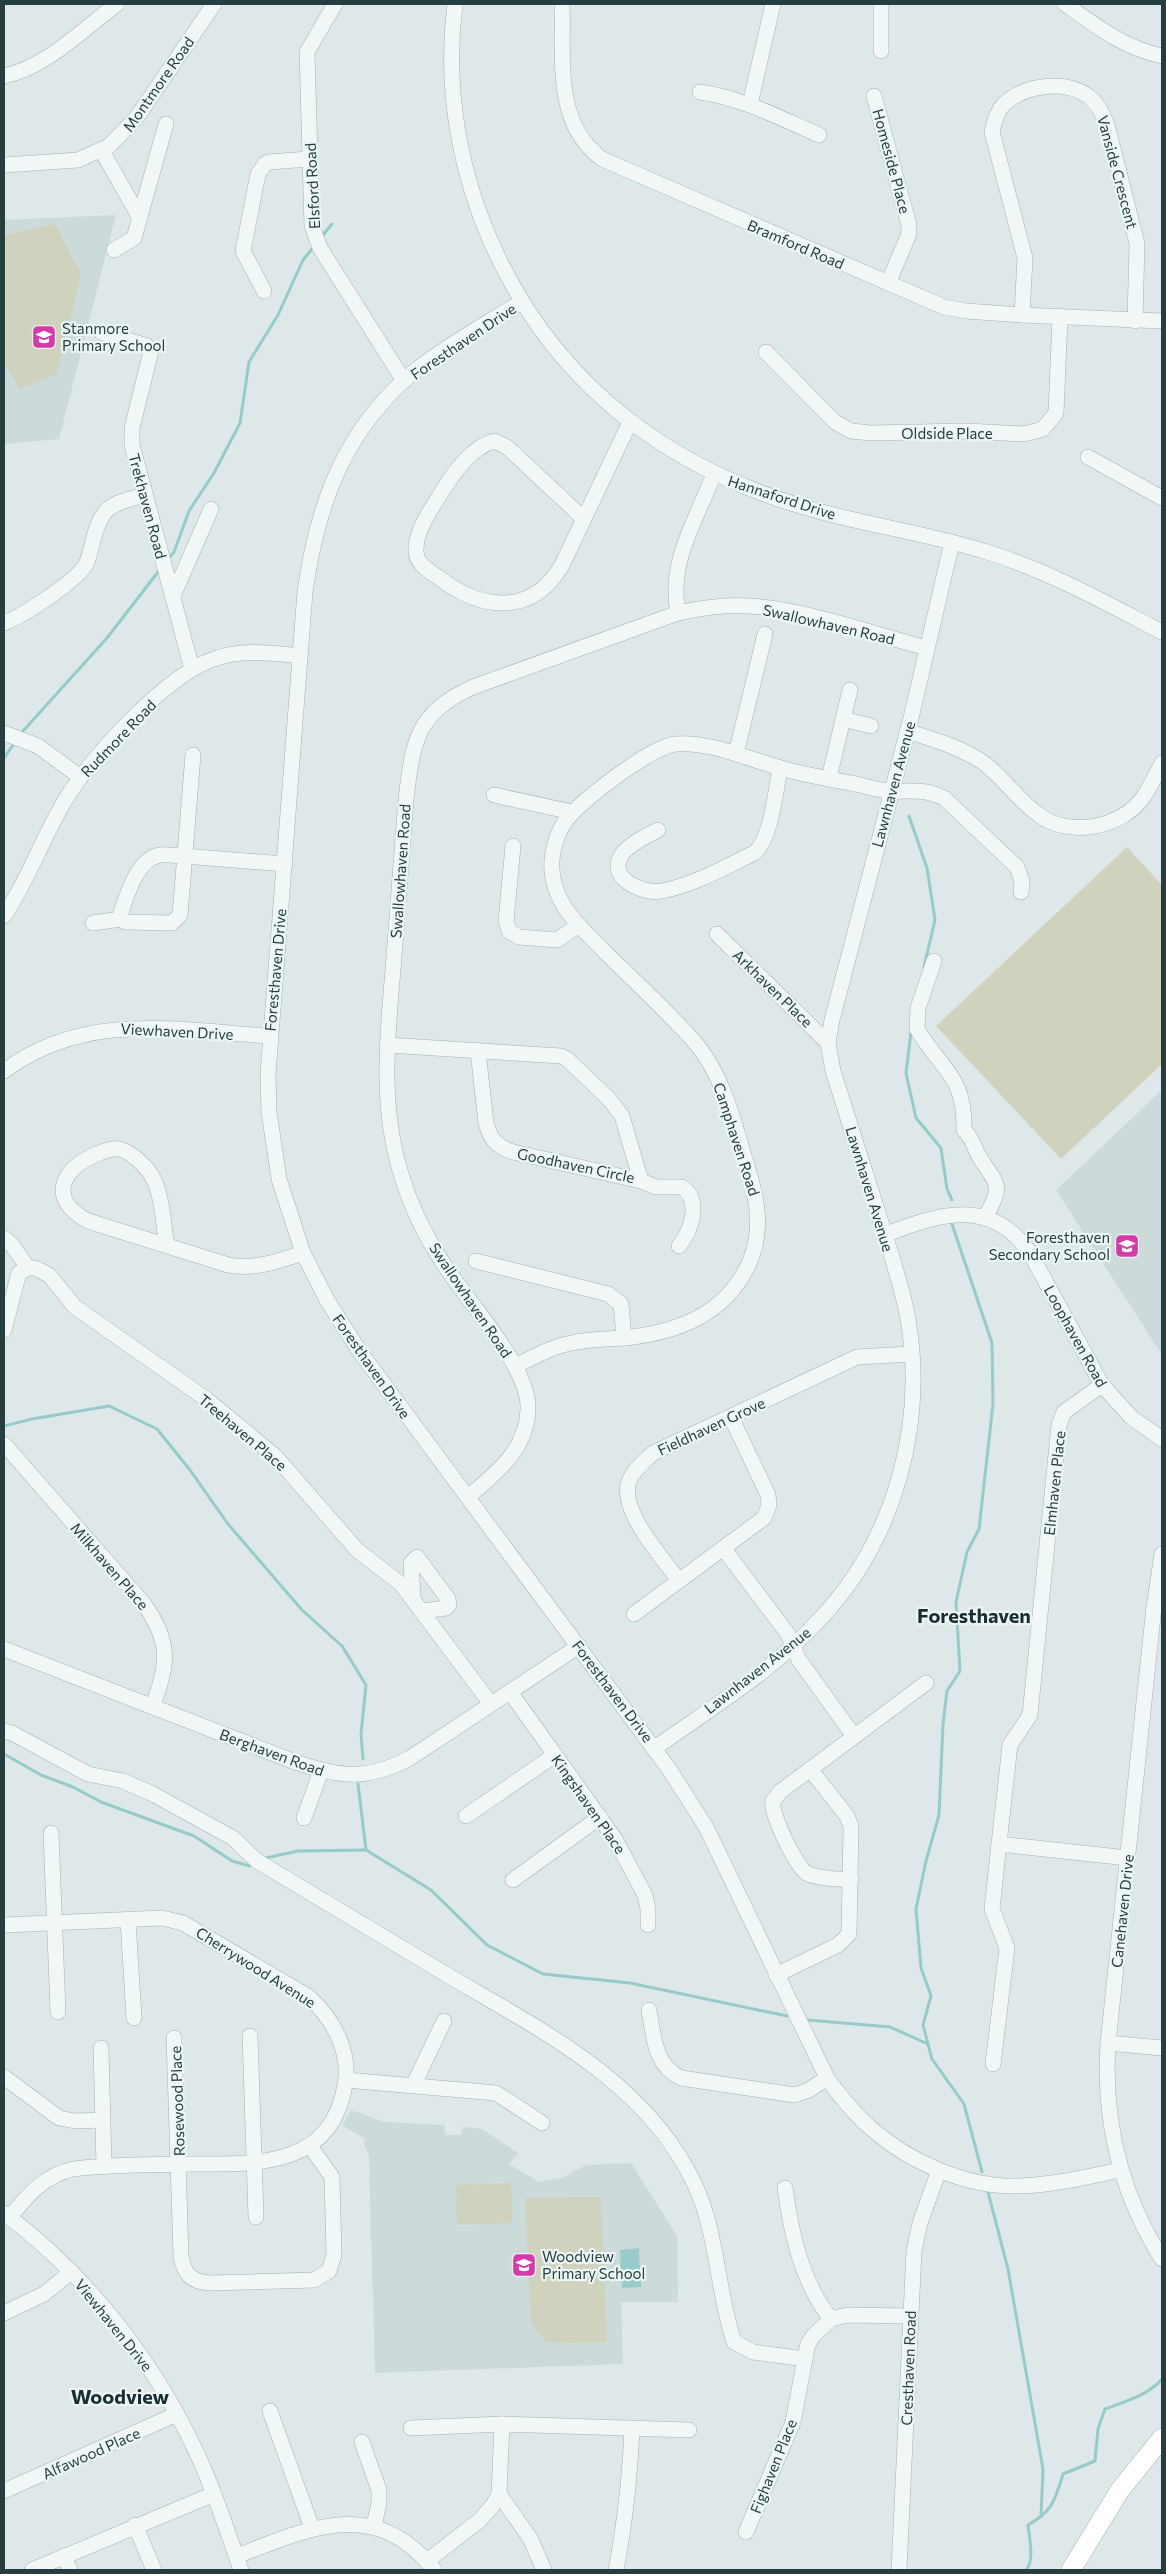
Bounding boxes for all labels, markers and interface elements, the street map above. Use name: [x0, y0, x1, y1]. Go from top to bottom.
street label: Montmore Road: [119, 33, 197, 135]
street label: Homeside Place: [869, 107, 915, 215]
street label: Vanside Crescent: [1094, 113, 1142, 231]
street label: Elsford Road: [301, 142, 323, 230]
street label: Bramford Road: [745, 216, 847, 272]
street label: Foresthaven Drive: [407, 299, 519, 383]
place label: Stanmore Primary School: [62, 319, 165, 354]
school or university icon: Stanmore Primary School: [31, 324, 57, 350]
street label: Oldside Place: [901, 424, 993, 442]
street label: Trekhaven Road: [125, 451, 171, 561]
street label: Hannaford Drive: [726, 471, 838, 523]
street label: Swallowhaven Road: [761, 600, 897, 648]
street label: Rudmore Road: [77, 696, 159, 780]
street label: Lawnhaven Avenue: [867, 719, 919, 849]
street label: Swallowhaven Road: [386, 803, 414, 939]
street label: Foresthaven Drive: [261, 908, 289, 1032]
street label: Arkhaven Place: [729, 945, 817, 1031]
street label: Viewhaven Drive: [120, 1019, 234, 1043]
street label: Camphaven Road: [710, 1080, 764, 1198]
street label: Lawnhaven Avenue: [842, 1124, 898, 1254]
street label: Goodhaven Circle: [516, 1144, 636, 1186]
place label: Foresthaven Secondary School: [989, 1228, 1110, 1263]
school or university icon: Foresthaven Secondary School: [1114, 1233, 1140, 1259]
street label: Swallowhaven Road: [426, 1239, 516, 1361]
street label: Loophaven Road: [1041, 1282, 1111, 1390]
street label: Foresthaven Drive: [329, 1310, 415, 1422]
street label: Treehaven Place: [195, 1390, 291, 1474]
street label: Fieldhaven Grove: [654, 1393, 768, 1459]
street label: Elmhaven Place: [1040, 1430, 1068, 1536]
street label: Milkhaven Place: [67, 1519, 153, 1613]
district label: Foresthaven: [917, 1603, 1031, 1627]
street label: Lawnhaven Avenue: [700, 1623, 814, 1717]
street label: Foresthaven Drive: [569, 1636, 657, 1746]
street label: Berghaven Road: [217, 1725, 327, 1779]
street label: Kingshaven Place: [548, 1751, 630, 1857]
street label: Canehaven Drive: [1107, 1853, 1137, 1969]
street label: Cherrywood Avenue: [193, 1923, 319, 2011]
street label: Rosewood Place: [166, 2045, 188, 2157]
place label: Woodview Primary School: [542, 2247, 645, 2282]
school or university icon: Woodview Primary School: [511, 2252, 537, 2278]
street label: Viewhaven Drive: [71, 2275, 157, 2375]
street label: Cresthaven Road: [897, 2310, 919, 2426]
district label: Woodview: [71, 2384, 170, 2408]
street label: Fighaven Place: [746, 2416, 800, 2516]
street label: Alfawood Place: [39, 2423, 143, 2483]

